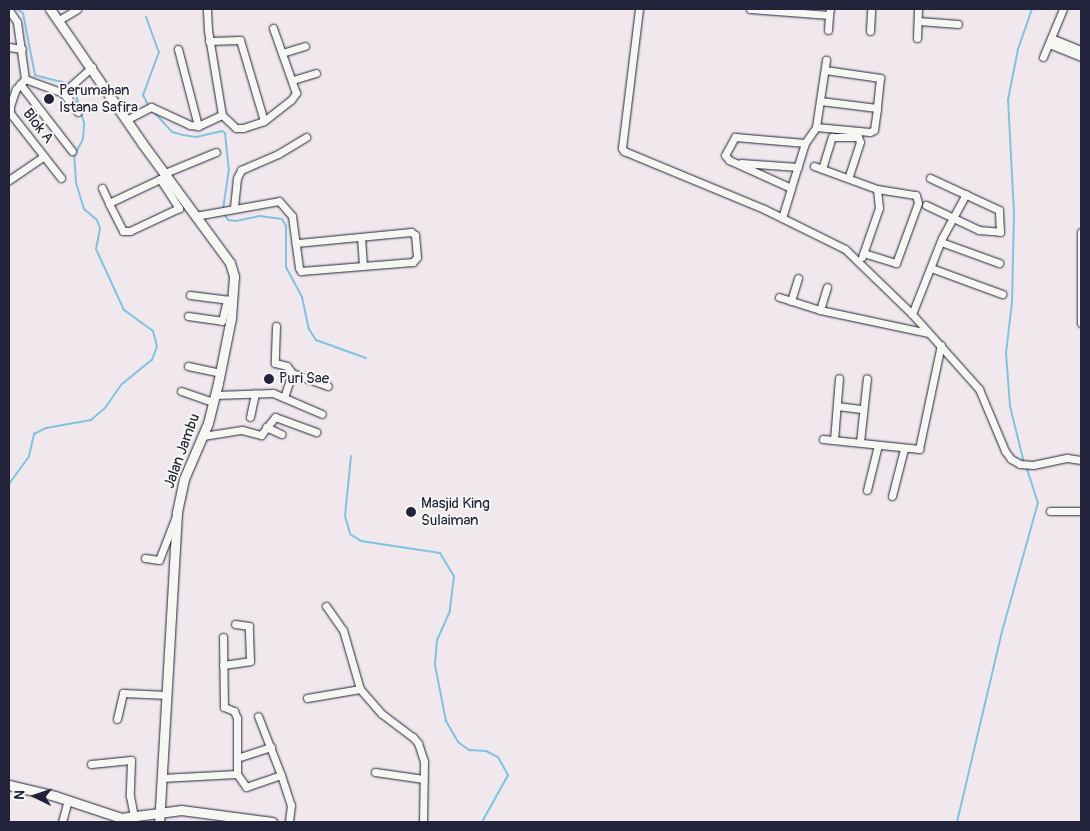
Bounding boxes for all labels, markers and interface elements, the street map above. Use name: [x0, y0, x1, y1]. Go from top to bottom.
place label: Perumahan Istana Safira: [59, 81, 138, 116]
marker: Perumahan Istana Safira: [43, 93, 55, 105]
street label: Blok A: [19, 105, 57, 147]
place label: Puri Sae: [279, 370, 329, 388]
marker: Puri Sae: [263, 373, 275, 385]
street label: Jalan Jambu: [160, 411, 204, 491]
place label: Masjid King Sulaiman: [421, 494, 490, 529]
marker: Masjid King Sulaiman: [405, 506, 417, 518]
north arrow: [10, 771, 60, 821]
text: N: [11, 790, 28, 800]

